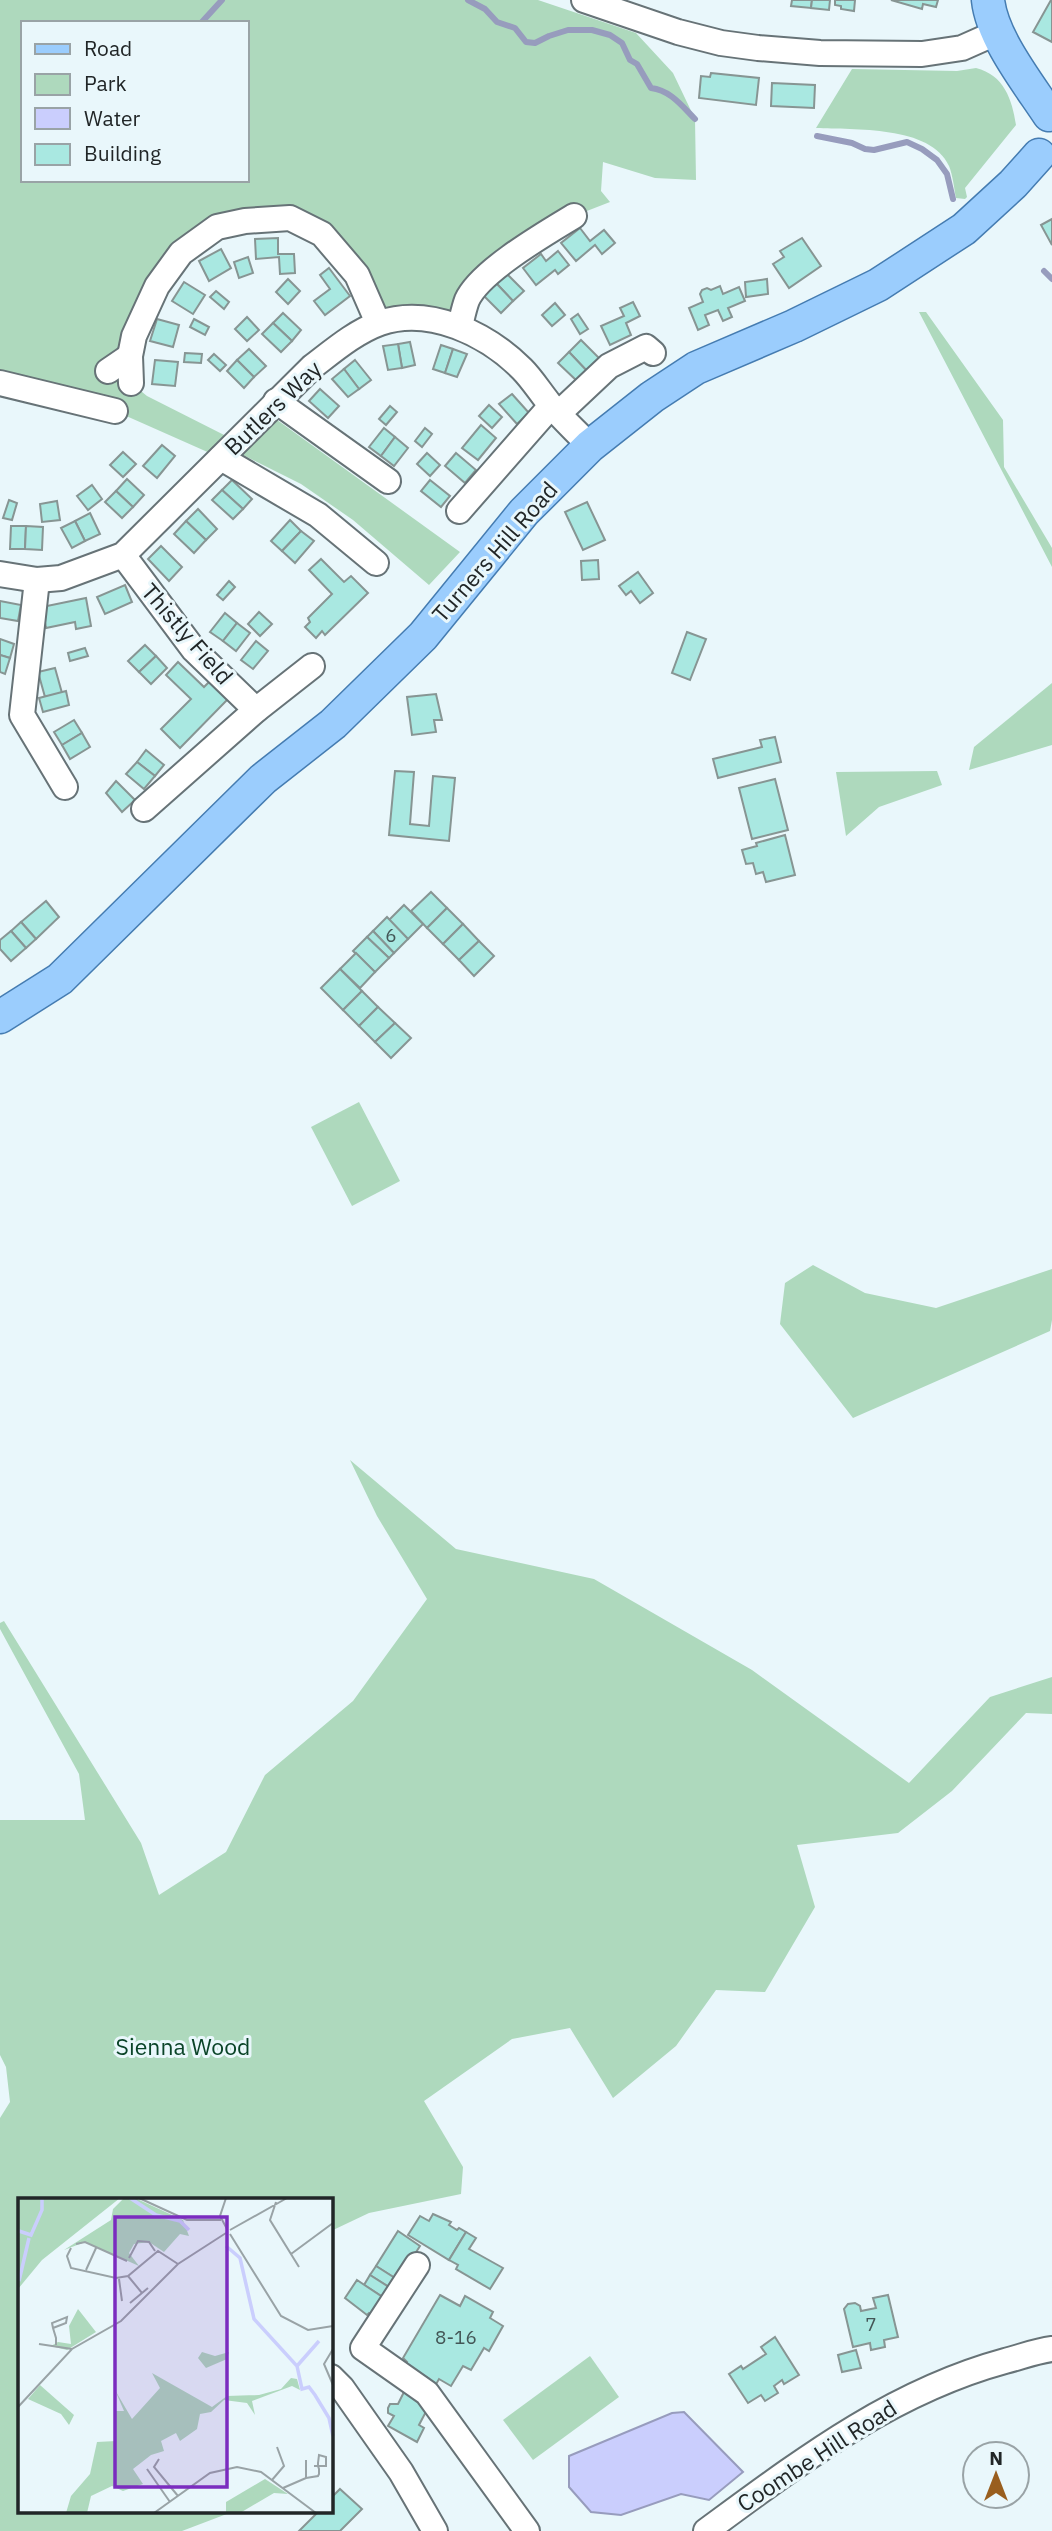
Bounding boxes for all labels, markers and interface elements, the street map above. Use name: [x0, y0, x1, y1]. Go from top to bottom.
legend: [21, 21, 248, 182]
text: Road: [84, 34, 132, 62]
text: Park: [84, 69, 127, 97]
text: Water: [84, 104, 141, 132]
text: Building: [84, 139, 161, 167]
street label: Butlers Way: [217, 353, 328, 461]
street label: Turners Hill Road: [425, 475, 564, 628]
street label: Thistly Field: [135, 576, 240, 690]
house number: 6: [385, 923, 397, 947]
park label: Sienna Wood: [116, 2031, 250, 2061]
inset map: [18, 2198, 332, 2514]
house number: 7: [865, 2312, 877, 2336]
house number: 8-16: [435, 2325, 477, 2349]
street label: Coombe Hill Road: [731, 2392, 902, 2518]
north arrow: [961, 2440, 1031, 2510]
text: N: [989, 2446, 1003, 2470]

